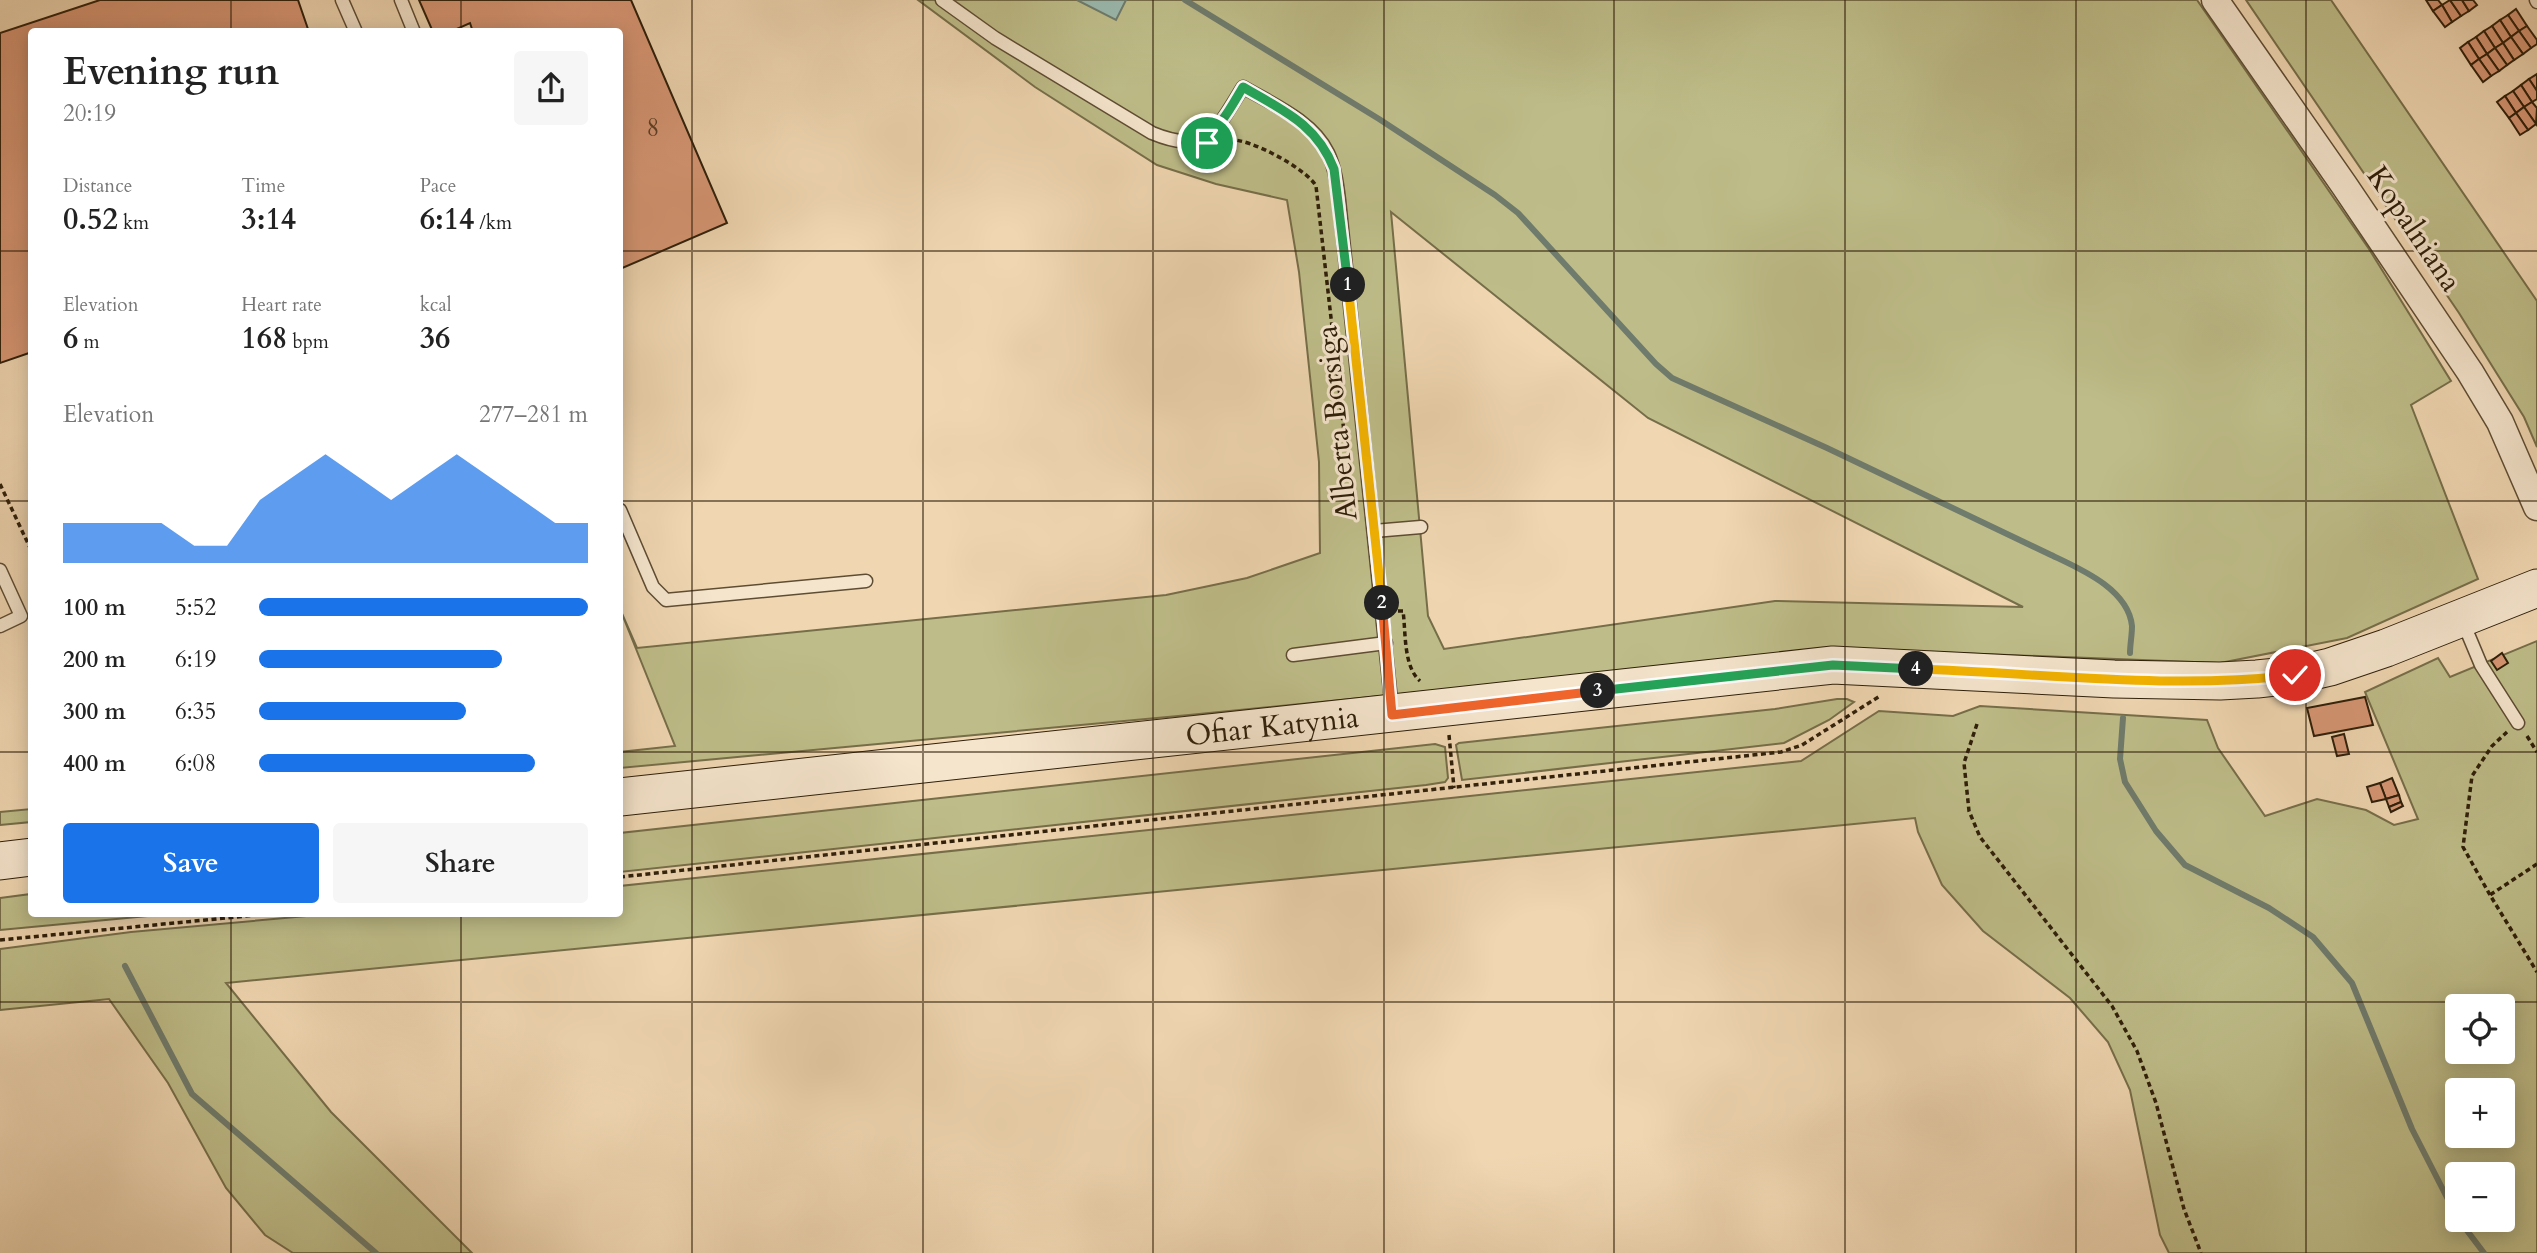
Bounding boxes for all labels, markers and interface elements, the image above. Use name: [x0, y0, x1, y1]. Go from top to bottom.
text: Evening run: [63, 46, 279, 98]
button: share: [514, 51, 588, 125]
text: 20:19: [63, 98, 116, 129]
house number: 8: [646, 110, 660, 145]
pin: [1177, 113, 1237, 173]
icon: arrive: [1188, 124, 1226, 162]
street label: Kopalniana: [2357, 158, 2471, 300]
text: Distance: [63, 173, 132, 199]
text: Time: [241, 173, 285, 199]
text: Pace: [420, 173, 456, 199]
text: 0.52: [63, 199, 118, 240]
text: 3:14: [241, 199, 296, 240]
text: 6:14: [420, 199, 474, 240]
text: km: [118, 210, 149, 236]
text: /km: [474, 210, 512, 236]
pin: 1: [1330, 268, 1366, 302]
text: 1: [1343, 271, 1352, 297]
text: Elevation: [63, 292, 138, 318]
text: Heart rate: [241, 292, 322, 318]
text: kcal: [420, 292, 452, 318]
text: 6: [63, 318, 78, 359]
text: 168: [241, 318, 287, 359]
text: 36: [420, 318, 450, 359]
street label: Alberta Borsiga: [1306, 323, 1368, 523]
text: m: [78, 329, 100, 355]
text: bpm: [287, 329, 329, 355]
text: Elevation: [63, 399, 154, 430]
text: 277–281 m: [479, 399, 588, 430]
pin: 2: [1364, 586, 1400, 620]
text: 2: [1377, 589, 1386, 615]
text: 100 m: [63, 592, 126, 623]
text: 5:52: [175, 592, 216, 623]
text: 200 m: [63, 644, 126, 675]
text: 6:19: [175, 644, 216, 675]
pin: [2265, 645, 2325, 705]
pin: 4: [1898, 652, 1934, 686]
text: 4: [1911, 655, 1920, 681]
icon: check: [2276, 656, 2314, 694]
pin: 3: [1580, 674, 1616, 708]
text: 3: [1593, 677, 1602, 703]
text: 300 m: [63, 696, 126, 727]
text: 6:35: [175, 696, 216, 727]
street label: Ofiar Katynia: [1183, 696, 1361, 756]
text: 400 m: [63, 748, 126, 779]
text: 6:08: [175, 748, 216, 779]
button: Save: [63, 823, 319, 903]
button: Share: [333, 823, 588, 903]
map controls: [2445, 994, 2515, 1232]
button: locate: [2445, 994, 2515, 1064]
button: +: [2445, 1078, 2515, 1148]
button: −: [2445, 1162, 2515, 1232]

